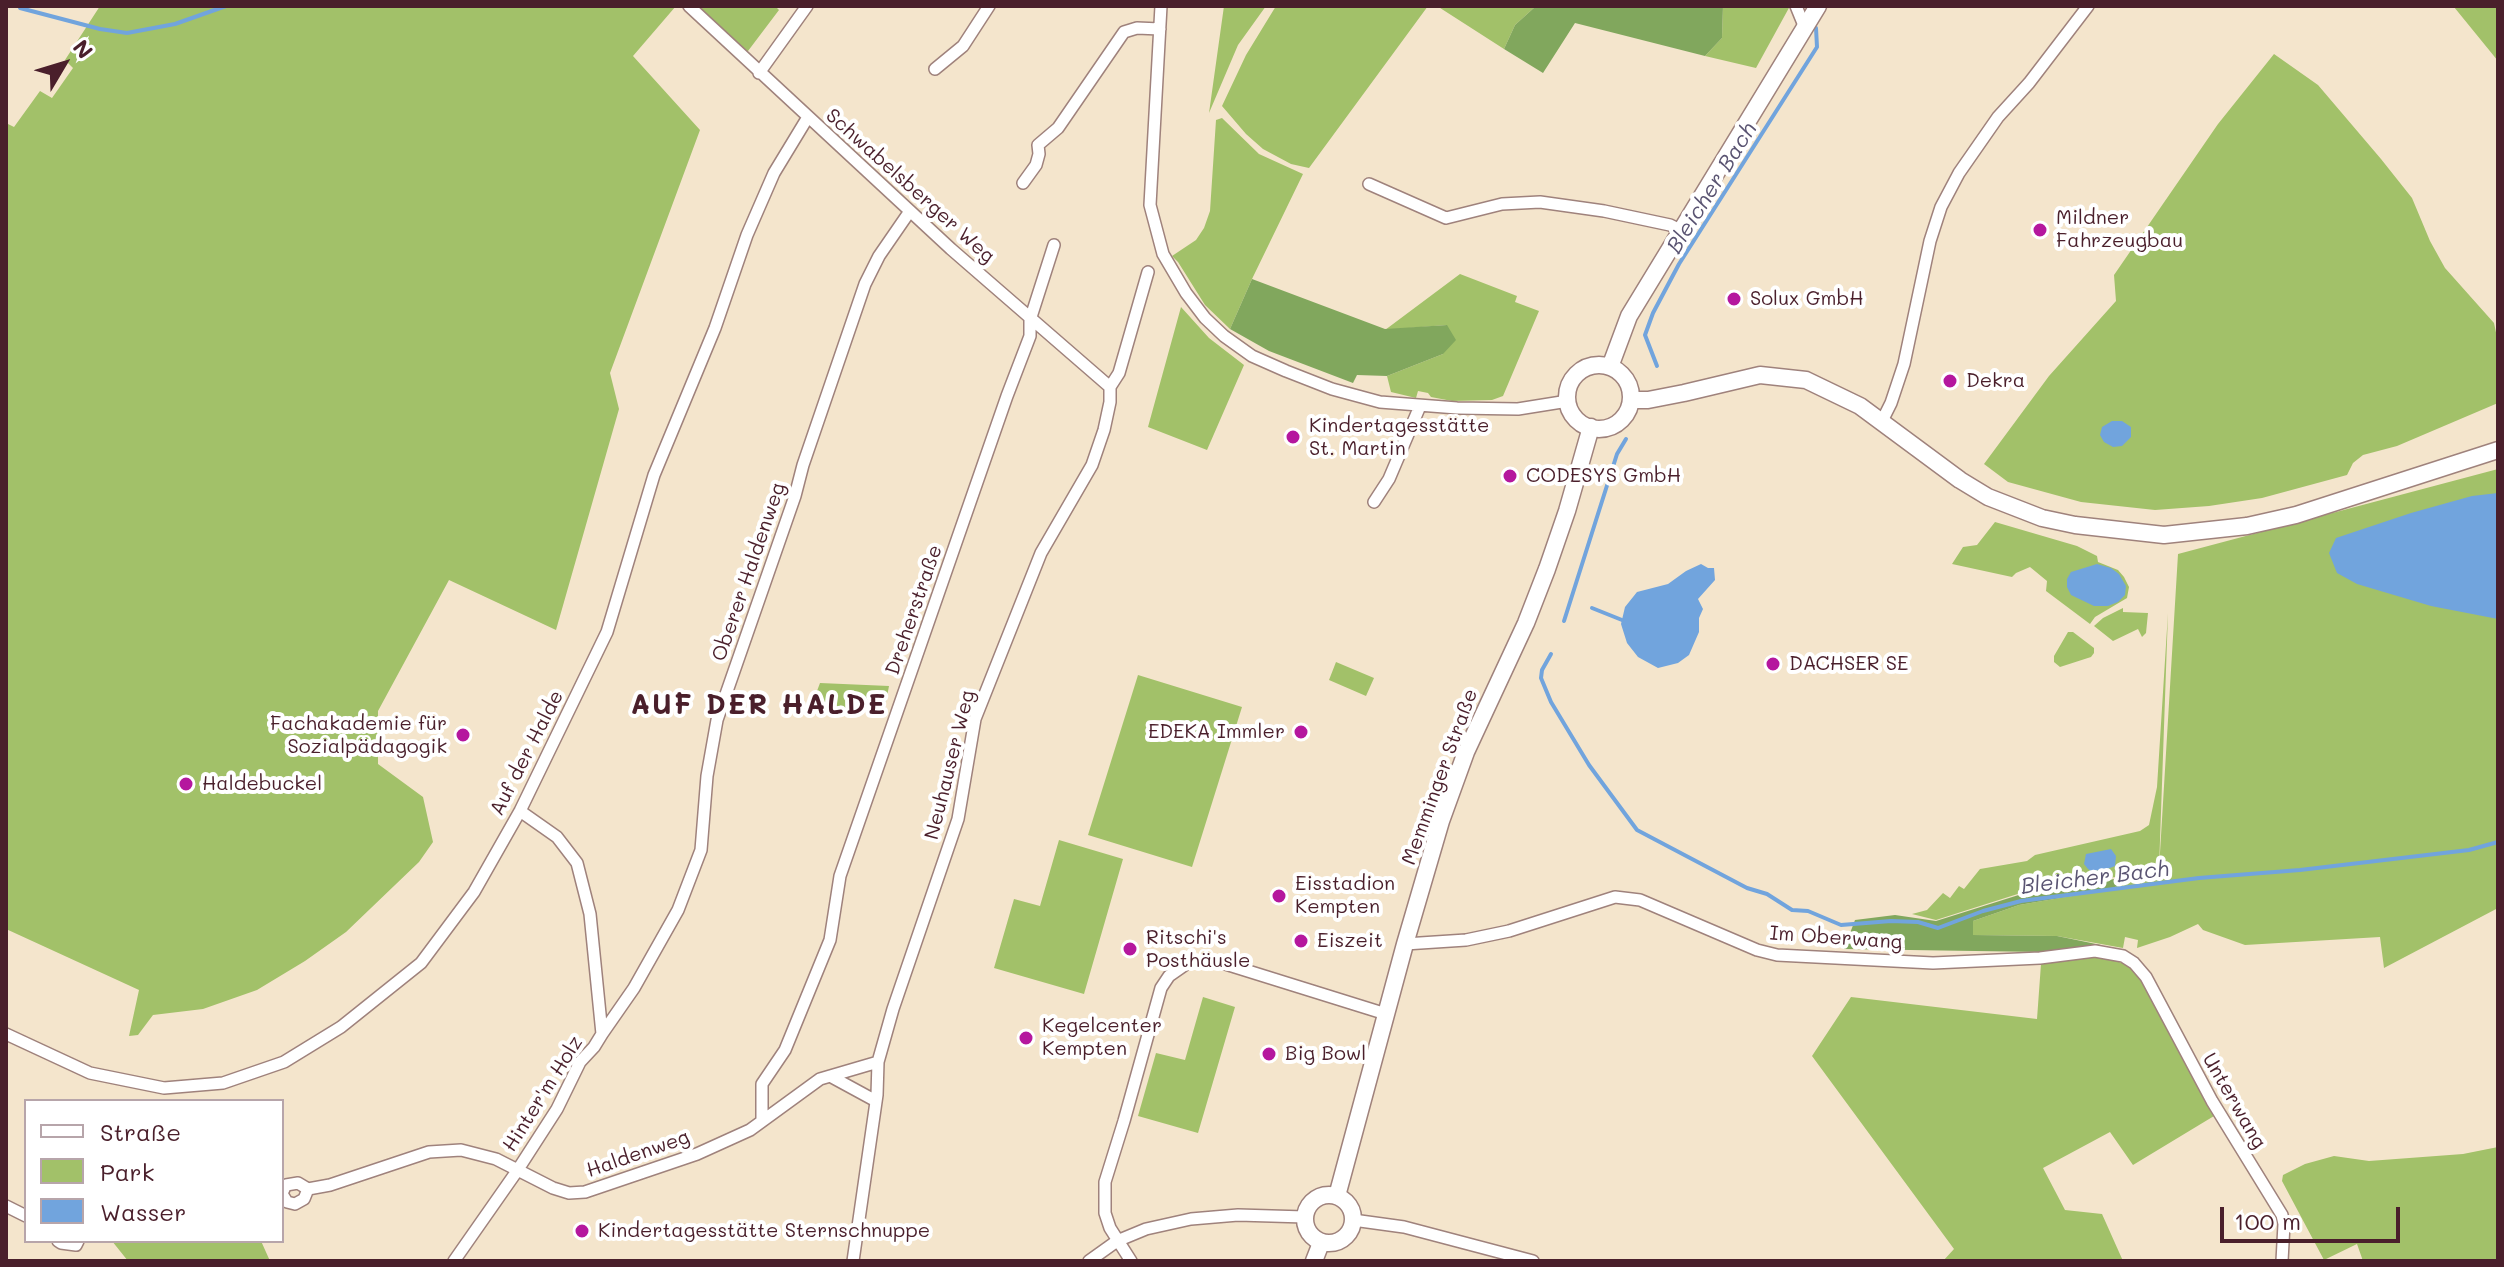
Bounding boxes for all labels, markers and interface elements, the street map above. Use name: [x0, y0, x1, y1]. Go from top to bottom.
north arrow: [24, 24, 104, 104]
text: N: [67, 33, 100, 64]
street label: Schwabelsberger Weg: [820, 104, 1000, 268]
water label: Bleicher Bach: [1661, 118, 1763, 258]
place label: Mildner Fahrzeugbau: [2056, 206, 2183, 253]
marker: Mildner Fahrzeugbau: [2031, 221, 2049, 239]
place label: Solux GmbH: [1750, 287, 1863, 311]
marker: Solux GmbH: [1725, 290, 1743, 308]
place label: Dekra: [1966, 369, 2025, 393]
marker: Dekra: [1941, 372, 1959, 390]
place label: Kindertagesstätte St. Martin: [1309, 414, 1489, 461]
marker: Kindertagesstätte St. Martin: [1284, 428, 1302, 446]
place label: CODESYS GmbH: [1526, 464, 1681, 488]
marker: CODESYS GmbH: [1501, 467, 1519, 485]
street label: Oberer Haldenweg: [707, 480, 791, 664]
street label: Dreherstraße: [881, 542, 947, 678]
place label: DACHSER SE: [1789, 652, 1909, 676]
marker: DACHSER SE: [1764, 655, 1782, 673]
street label: Auf der Halde: [485, 686, 569, 820]
street label: Memminger Straße: [1397, 686, 1483, 868]
district label: AUF DER HALDE: [631, 688, 887, 722]
street label: Neuhauser Weg: [920, 688, 980, 842]
place label: Fachakademie für Sozialpädagogik: [270, 712, 447, 759]
place label: EDEKA Immler: [1148, 720, 1285, 744]
marker: EDEKA Immler: [1292, 723, 1310, 741]
marker: Fachakademie für Sozialpädagogik: [454, 726, 472, 744]
place label: Haldebuckel: [202, 772, 322, 796]
marker: Haldebuckel: [177, 775, 195, 793]
water label: Bleicher Bach: [2019, 856, 2171, 900]
place label: Eisstadion Kempten: [1295, 872, 1395, 919]
marker: Eisstadion Kempten: [1270, 887, 1288, 905]
street label: Im Oberwang: [1769, 921, 1903, 955]
place label: Ritschi's Posthäusle: [1146, 926, 1250, 973]
place label: Eiszeit: [1317, 929, 1383, 953]
marker: Eiszeit: [1292, 932, 1310, 950]
marker: Ritschi's Posthäusle: [1121, 940, 1139, 958]
place label: Kegelcenter Kempten: [1042, 1014, 1162, 1061]
marker: Kegelcenter Kempten: [1017, 1029, 1035, 1047]
street label: Hinter'm Holz: [498, 1032, 588, 1156]
place label: Big Bowl: [1285, 1042, 1366, 1066]
marker: Big Bowl: [1260, 1045, 1278, 1063]
street label: Unterwang: [2197, 1049, 2271, 1153]
legend: [24, 1099, 284, 1243]
text: Straße: [100, 1116, 181, 1147]
street label: Haldenweg: [583, 1125, 693, 1183]
text: Park: [100, 1156, 154, 1187]
scale bar: [2224, 1191, 2404, 1241]
text: Wasser: [100, 1196, 186, 1227]
text: 100 m: [2234, 1205, 2301, 1236]
place label: Kindertagesstätte Sternschnuppe: [598, 1219, 930, 1243]
marker: Kindertagesstätte Sternschnuppe: [573, 1222, 591, 1240]

